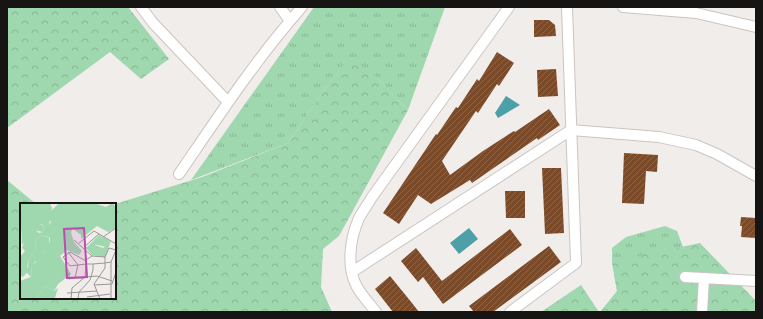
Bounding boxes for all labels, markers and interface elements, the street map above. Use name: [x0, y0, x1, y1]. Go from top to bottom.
inset map: [20, 203, 116, 299]

